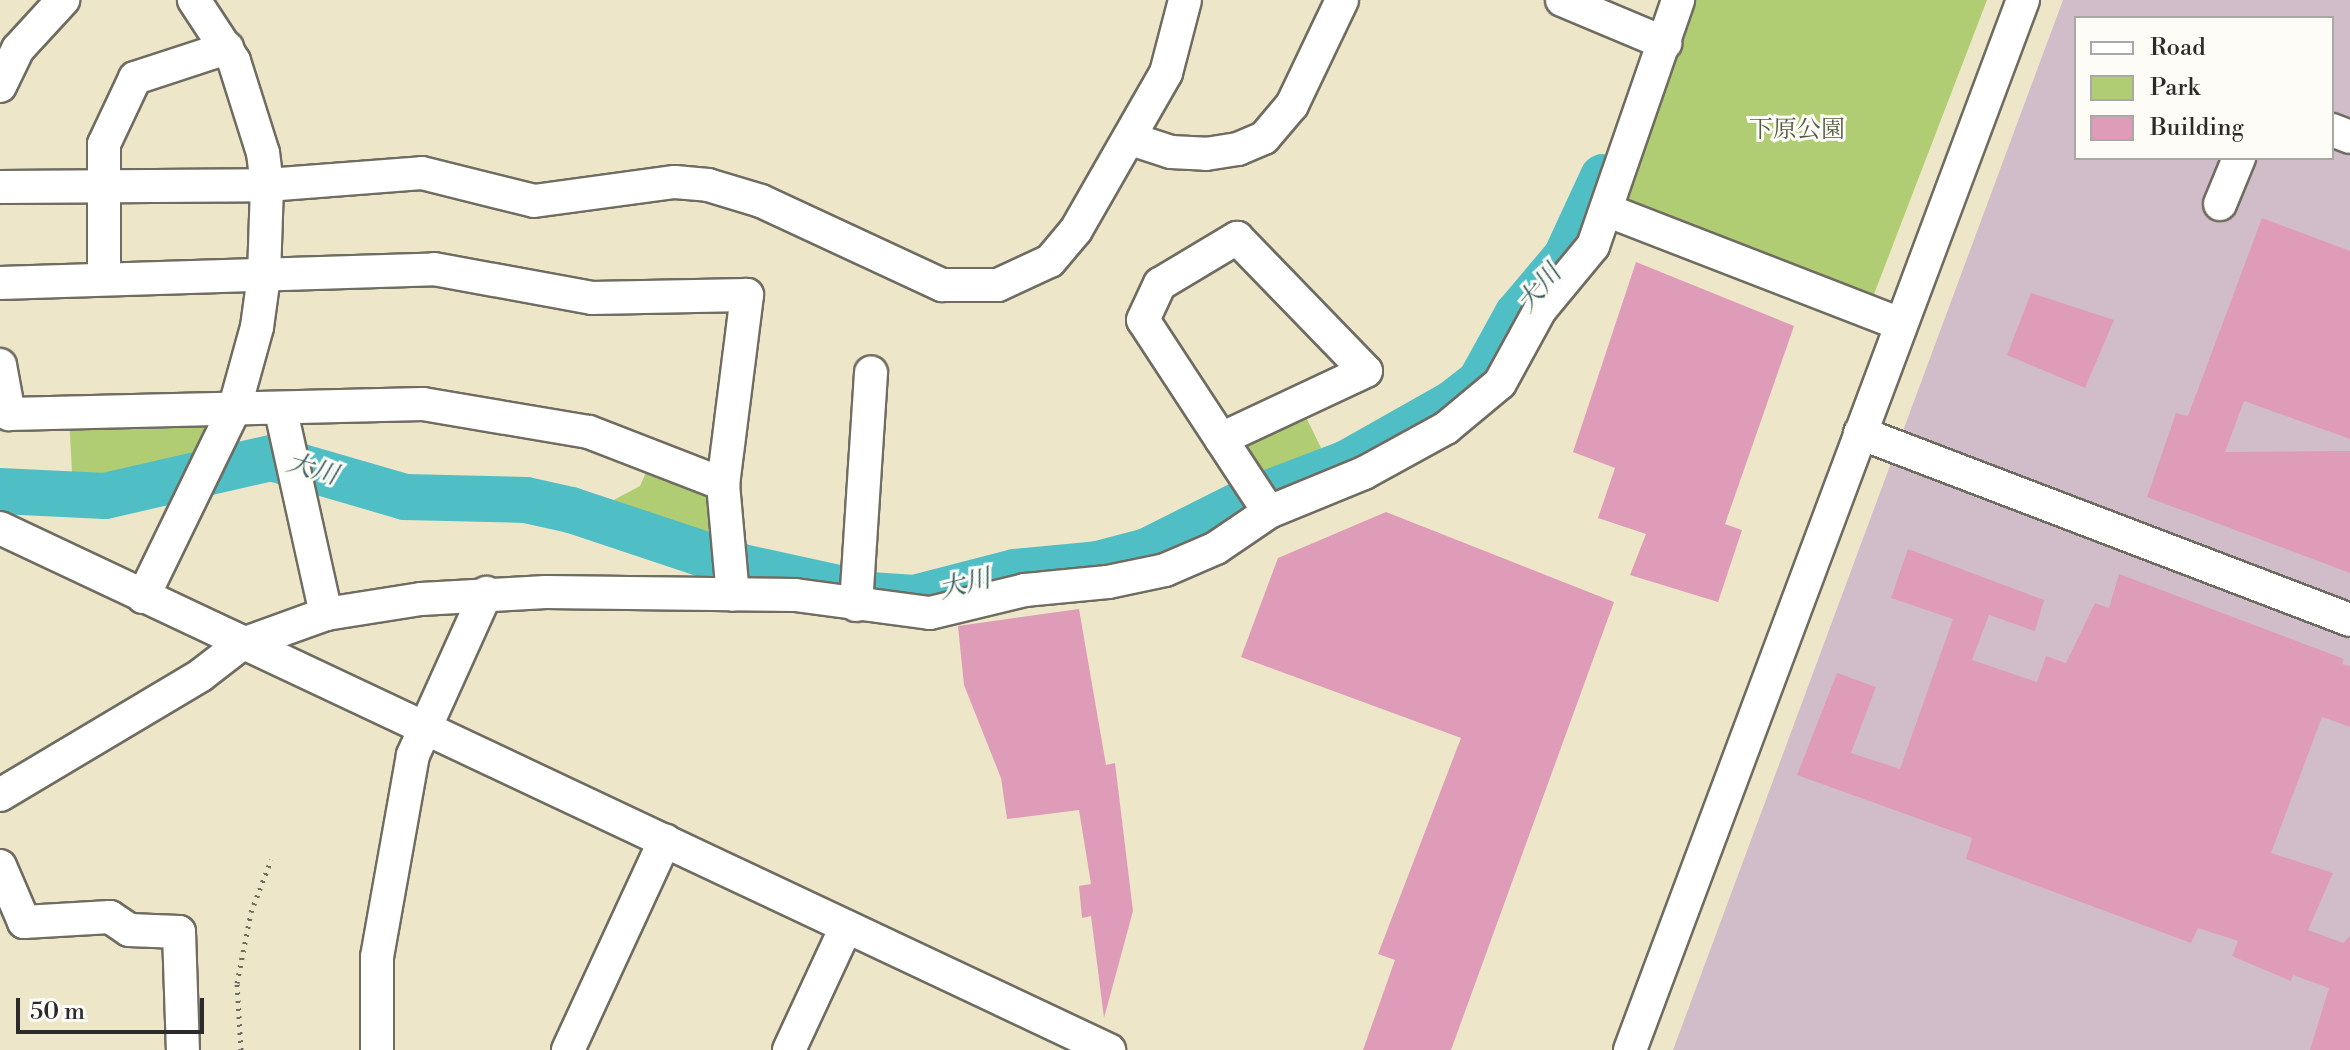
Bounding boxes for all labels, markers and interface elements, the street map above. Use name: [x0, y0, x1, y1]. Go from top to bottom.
legend: [2074, 16, 2334, 160]
text: Road: [2150, 33, 2206, 63]
text: Park: [2150, 73, 2200, 103]
text: Building: [2150, 113, 2244, 143]
park label: 下原公園: [1749, 117, 1845, 145]
water label: 大川: [1511, 259, 1569, 319]
water label: 大川: [283, 448, 341, 492]
water label: 大川: [936, 564, 994, 606]
scale bar: [20, 982, 208, 1032]
text: 50 m: [30, 997, 85, 1027]

